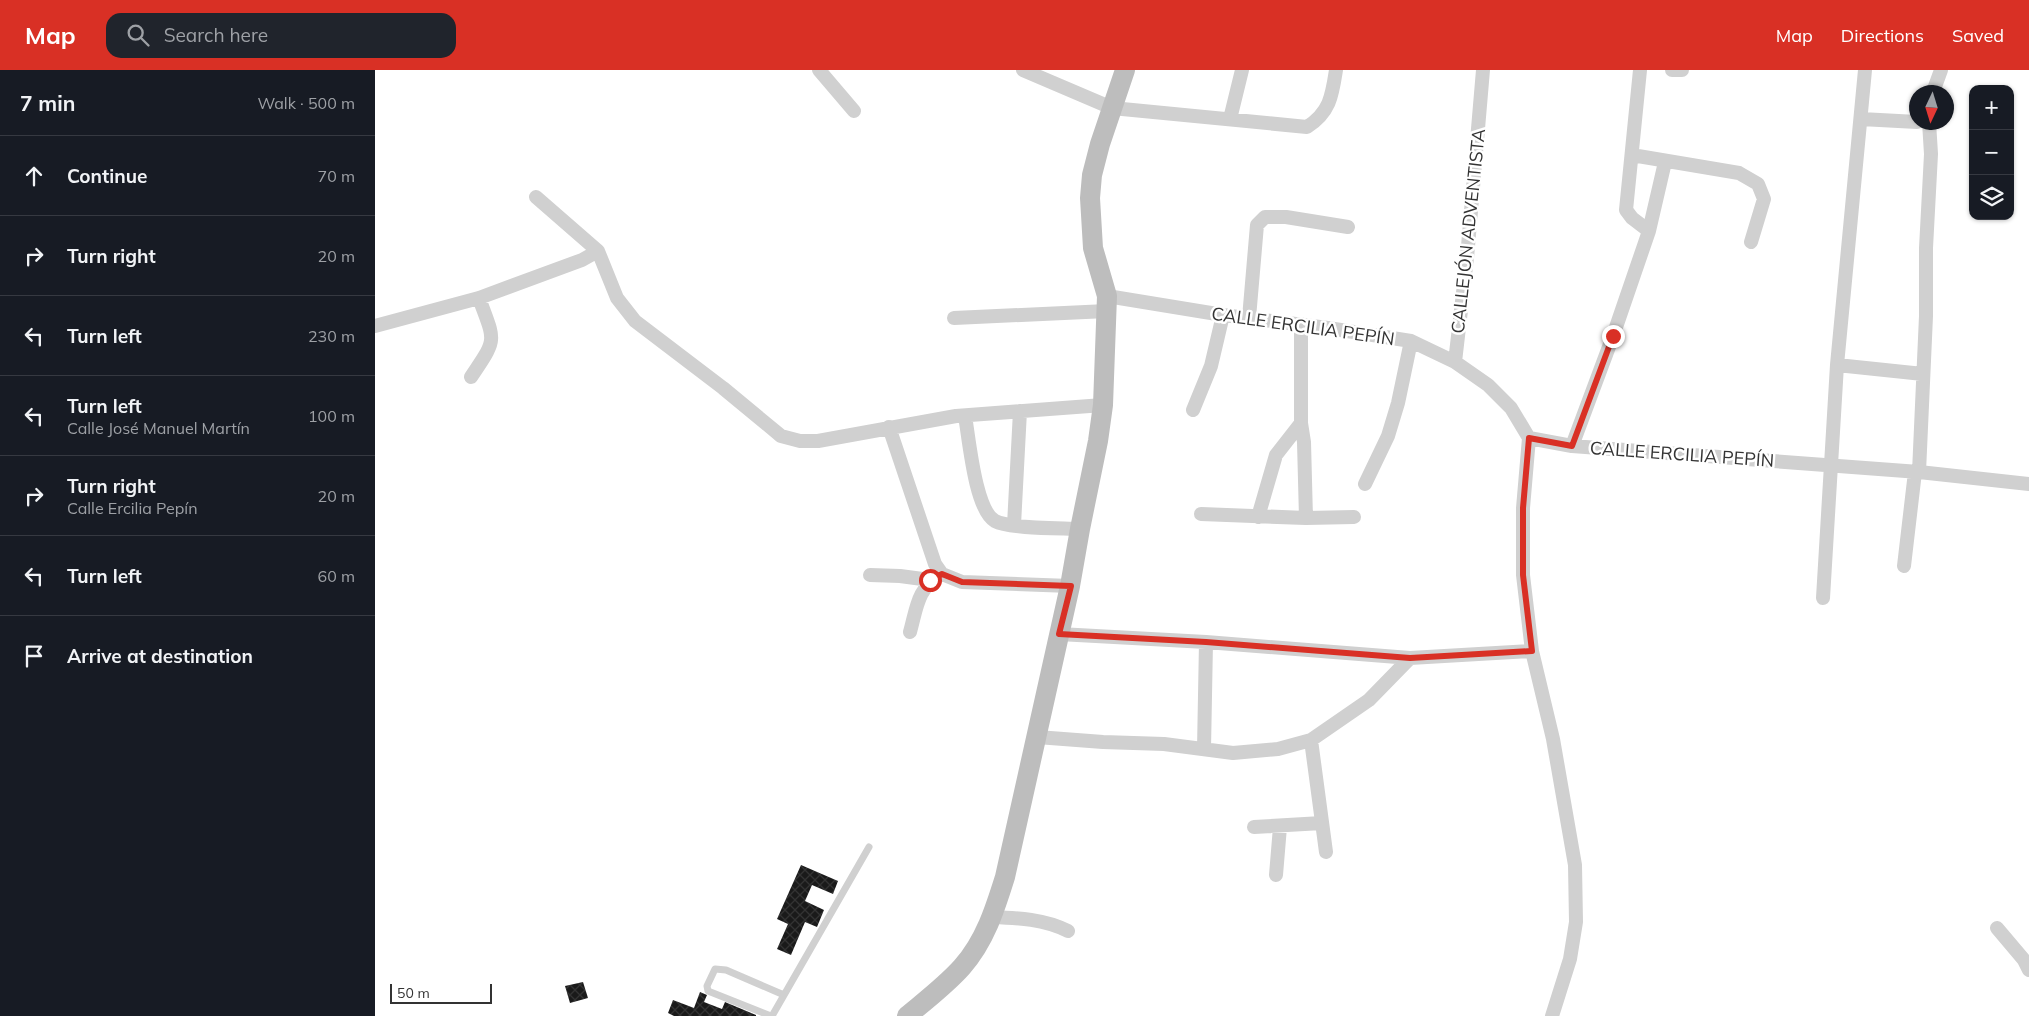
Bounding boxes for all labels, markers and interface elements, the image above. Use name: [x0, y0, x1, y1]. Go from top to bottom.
search box: [106, 13, 456, 58]
text: Map: [25, 20, 76, 50]
icon: search: [124, 21, 152, 49]
text: Search here: [164, 23, 268, 47]
text: Map: [1776, 24, 1813, 47]
text: Directions: [1841, 24, 1924, 47]
text: Saved: [1952, 24, 2004, 47]
north arrow: [1909, 85, 1954, 130]
map controls: [1969, 85, 2014, 220]
button: +: [1969, 85, 2014, 130]
text: 7 min: [20, 90, 75, 116]
text: Walk · 500 m: [257, 93, 355, 113]
street label: CALLEJÓN ADVENTISTA: [1446, 128, 1490, 334]
button: −: [1969, 130, 2014, 175]
icon: ahead: [20, 162, 48, 190]
text: Continue: [67, 164, 147, 188]
text: 70 m: [318, 166, 355, 186]
button: layers: [1969, 175, 2014, 220]
icon: right: [20, 242, 48, 270]
text: Turn right: [67, 244, 156, 268]
text: 20 m: [318, 246, 355, 266]
street label: CALLE ERCILIA PEPÍN: [1210, 302, 1396, 350]
icon: left: [20, 322, 48, 350]
text: Turn left: [67, 324, 142, 348]
route end: [1602, 325, 1625, 348]
text: 230 m: [308, 326, 355, 346]
text: Turn left: [67, 394, 142, 418]
icon: left: [20, 402, 48, 430]
text: 100 m: [308, 406, 355, 426]
text: Calle José Manuel Martín: [67, 418, 250, 438]
street label: CALLE ERCILIA PEPÍN: [1589, 436, 1775, 472]
text: Turn right: [67, 474, 156, 498]
icon: right: [20, 482, 48, 510]
text: 20 m: [318, 486, 355, 506]
text: Calle Ercilia Pepín: [67, 498, 198, 518]
icon: left: [20, 562, 48, 590]
text: Turn left: [67, 564, 142, 588]
text: 60 m: [318, 566, 355, 586]
route start: [919, 569, 942, 592]
icon: arrive: [20, 642, 48, 670]
text: Arrive at destination: [67, 644, 253, 668]
scale bar: [390, 981, 493, 1004]
text: 50 m: [397, 984, 430, 1002]

